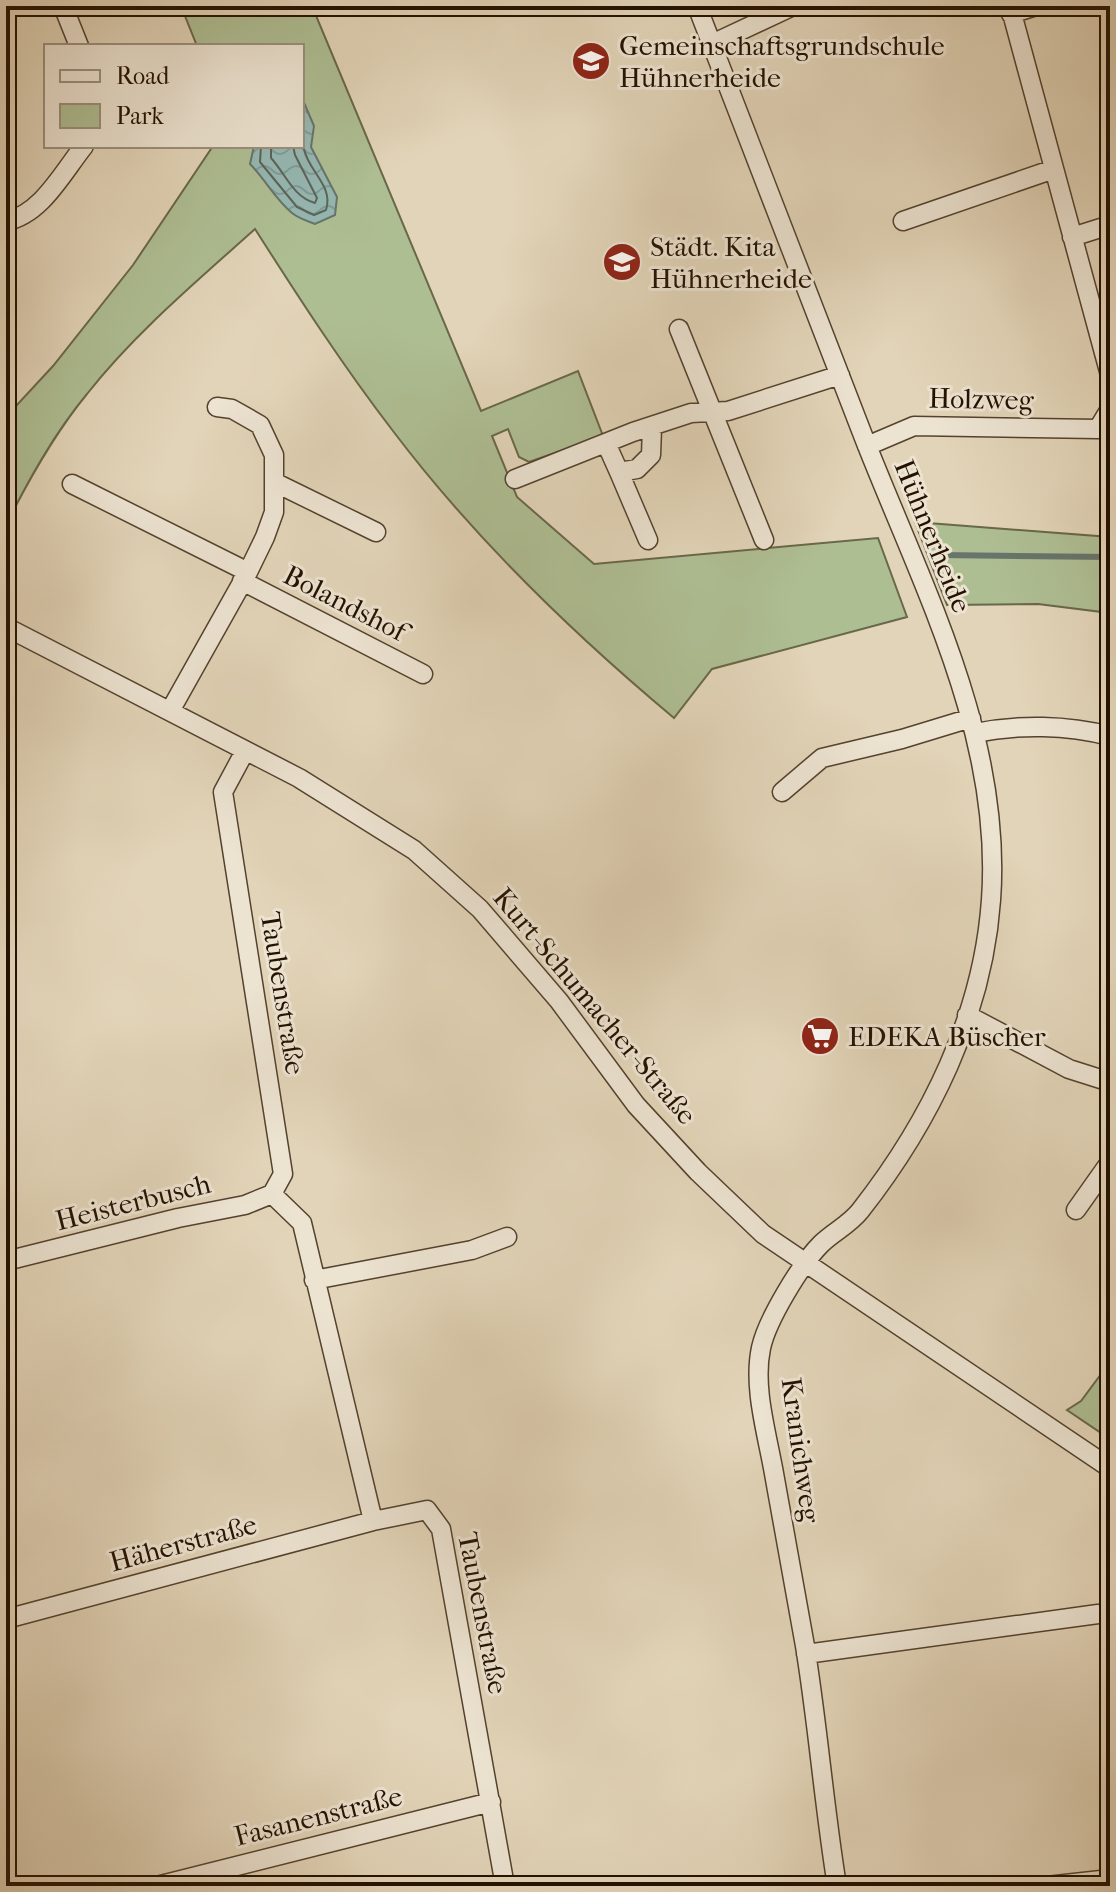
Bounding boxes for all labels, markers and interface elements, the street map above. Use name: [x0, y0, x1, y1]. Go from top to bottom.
place label: Gemeinschaftsgrundschule Hühnerheide: [619, 29, 945, 94]
school or university icon: Gemeinschaftsgrundschule Hühnerheide: [570, 40, 612, 82]
legend: [44, 44, 304, 148]
text: Road: [116, 62, 170, 90]
text: Park: [116, 102, 164, 130]
place label: Städt. Kita Hühnerheide: [650, 230, 812, 295]
school or university icon: Städt. Kita Hühnerheide: [601, 241, 643, 283]
street label: Holzweg: [928, 382, 1035, 416]
street label: Hühnerheide: [887, 455, 979, 617]
street label: Bolandshof: [278, 558, 417, 651]
street label: Kurt-Schumacher-Straße: [486, 881, 704, 1131]
street label: Taubenstraße: [254, 909, 312, 1077]
supermarket icon: EDEKA Büscher: [799, 1015, 841, 1057]
place label: EDEKA Büscher: [848, 1020, 1046, 1053]
street label: Heisterbusch: [52, 1167, 214, 1237]
street label: Kranichweg: [774, 1375, 828, 1526]
street label: Häherstraße: [106, 1508, 260, 1578]
street label: Taubenstraße: [451, 1529, 515, 1697]
street label: Fasanenstraße: [231, 1779, 405, 1853]

